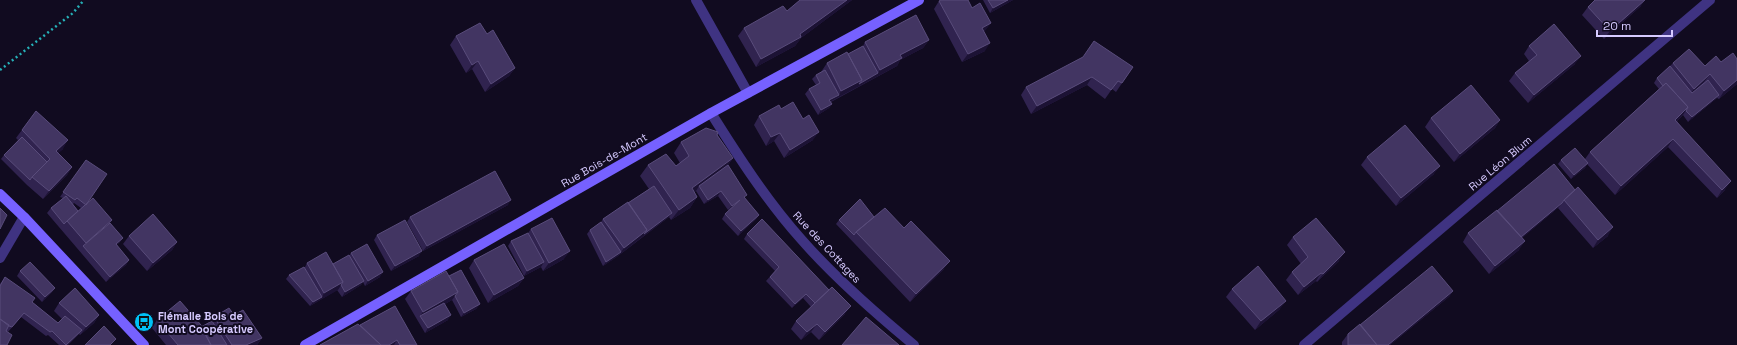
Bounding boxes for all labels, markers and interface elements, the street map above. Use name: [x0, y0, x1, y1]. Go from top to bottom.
scale bar: [1597, 12, 1672, 38]
text: 20 m: [1603, 18, 1631, 34]
street label: Rue Bois-de-Mont: [558, 130, 650, 190]
street label: Rue Léon Blum: [1466, 133, 1534, 193]
street label: Rue des Cottages: [790, 208, 864, 286]
place label: Flémalle Bois de Mont Coopérative: [158, 309, 253, 336]
bus stop icon: Flémalle Bois de Mont Coopérative: [133, 311, 155, 333]

